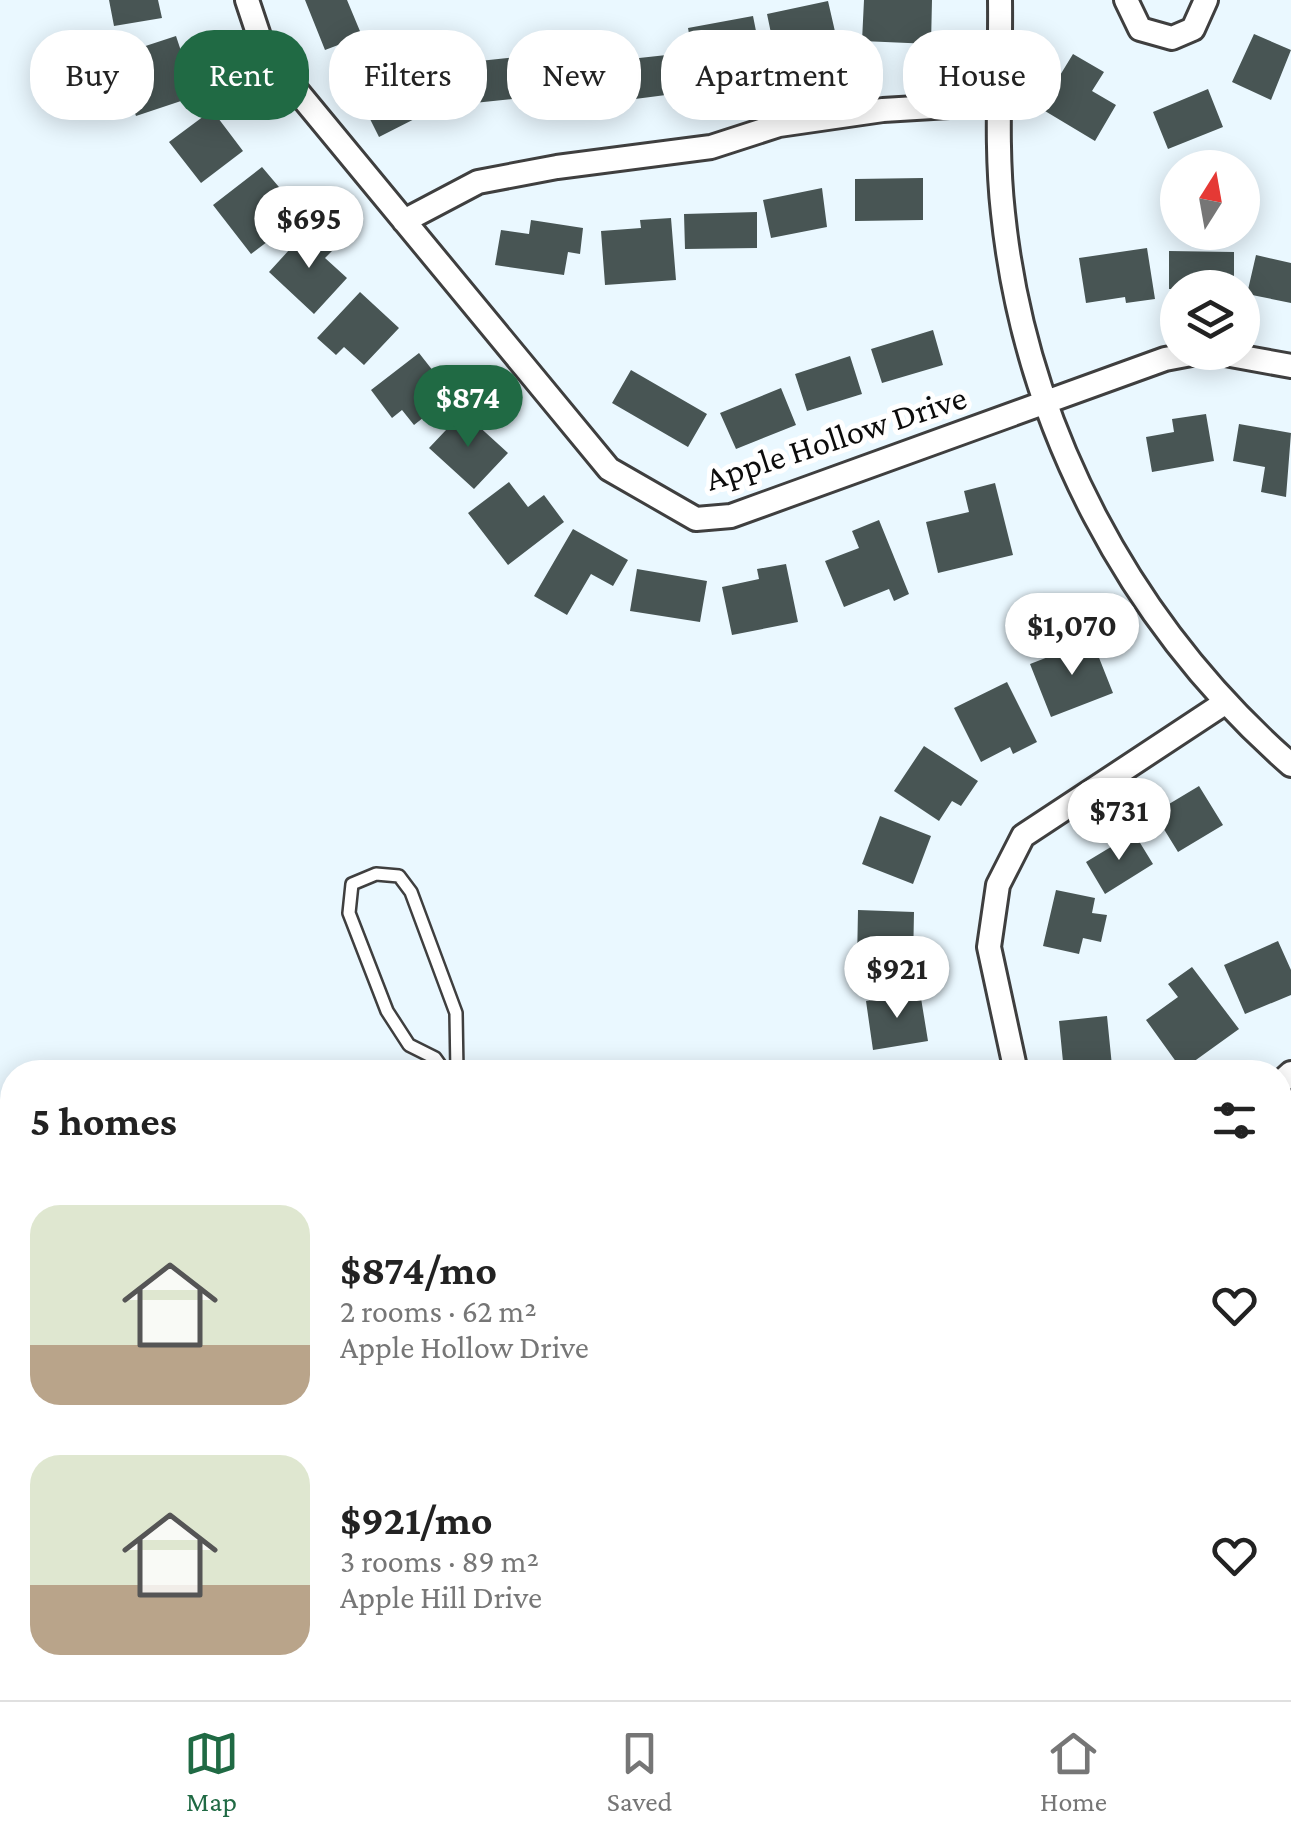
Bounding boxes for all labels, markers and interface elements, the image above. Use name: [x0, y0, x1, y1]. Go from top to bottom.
chip: Buy: [30, 30, 154, 120]
chip: Rent: [174, 30, 309, 120]
chip: Filters: [329, 30, 487, 120]
chip: New: [507, 30, 641, 120]
chip: Apartment: [661, 30, 883, 120]
chip: House: [903, 30, 1061, 120]
north arrow: [1160, 150, 1260, 250]
map controls: [1160, 150, 1260, 370]
pin: $695: [250, 186, 368, 271]
text: $695: [276, 200, 342, 236]
button: layers: [1160, 270, 1260, 370]
pin: $874: [409, 365, 527, 450]
street label: Apple Hollow Drive: [701, 377, 971, 499]
text: $874: [436, 379, 500, 415]
pin: $1,070: [991, 593, 1153, 678]
text: $1,070: [1027, 607, 1117, 643]
pin: $731: [1060, 778, 1178, 863]
text: $731: [1090, 792, 1148, 828]
pin: $921: [838, 936, 956, 1021]
text: $921: [866, 950, 928, 986]
icon: filters: [1207, 1093, 1262, 1148]
text: 5 homes: [30, 1097, 177, 1144]
icon: home: [110, 1245, 230, 1365]
text: $874/mo: [340, 1246, 497, 1293]
icon: heart: [1207, 1278, 1262, 1333]
text: 2 rooms · 62 m²: [340, 1293, 537, 1329]
text: Apple Hollow Drive: [340, 1329, 589, 1365]
icon: home: [110, 1495, 230, 1615]
text: $921/mo: [340, 1496, 493, 1543]
icon: heart: [1207, 1528, 1262, 1583]
text: 3 rooms · 89 m²: [340, 1543, 539, 1579]
text: Apple Hill Drive: [340, 1579, 542, 1615]
tab: Map: [184, 1726, 239, 1817]
tab: Saved: [607, 1726, 672, 1817]
tab: Home: [1040, 1726, 1107, 1817]

